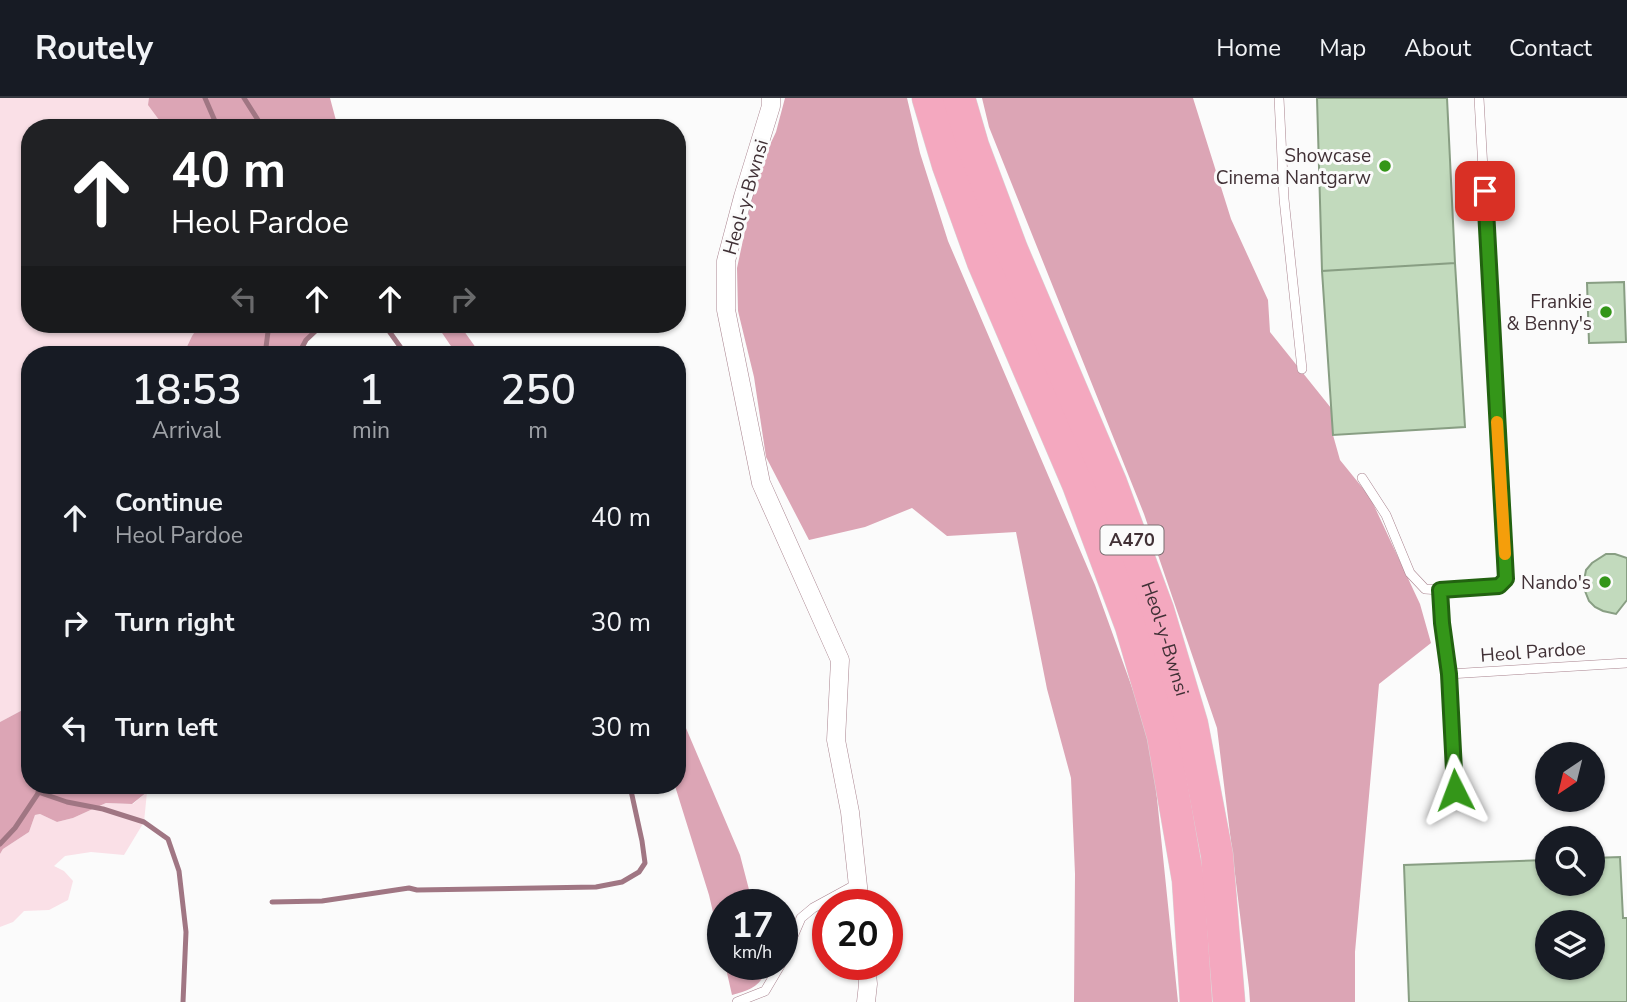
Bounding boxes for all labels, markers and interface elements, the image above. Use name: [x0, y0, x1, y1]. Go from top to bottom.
text: Routely: [35, 26, 153, 71]
text: Home: [1216, 32, 1281, 64]
text: Map: [1319, 32, 1366, 64]
text: About: [1404, 32, 1471, 64]
text: Contact: [1509, 32, 1592, 64]
text: 40 m: [171, 137, 286, 204]
street label: Heol-y-Bwnsi: [717, 137, 775, 258]
place label: Showcase Cinema Nantgarw: [1216, 143, 1371, 191]
icon: ahead: [56, 147, 147, 238]
marker: Showcase Cinema Nantgarw: [1377, 158, 1393, 174]
pin: [1455, 161, 1515, 221]
icon: arrive: [1466, 172, 1504, 210]
text: Heol Pardoe: [171, 201, 349, 244]
icon: left: [225, 280, 263, 318]
icon: ahead: [298, 280, 336, 318]
icon: ahead: [371, 280, 409, 318]
icon: right: [444, 280, 482, 318]
place label: Frankie & Benny's: [1506, 289, 1592, 337]
marker: Frankie & Benny's: [1598, 304, 1614, 320]
text: 18:53: [131, 362, 242, 419]
text: 1: [358, 362, 384, 419]
text: 250: [500, 362, 576, 419]
text: Arrival: [152, 415, 221, 446]
text: min: [352, 415, 390, 446]
text: m: [528, 415, 548, 446]
text: Continue: [115, 485, 223, 520]
icon: ahead: [56, 499, 94, 537]
text: 40 m: [591, 500, 651, 535]
text: Heol Pardoe: [115, 520, 243, 551]
road number: A470: [1100, 526, 1164, 555]
place label: Nando's: [1521, 570, 1591, 596]
marker: Nando's: [1597, 574, 1613, 590]
street label: Heol-y-Bwnsi: [1134, 578, 1195, 699]
icon: right: [56, 604, 94, 642]
text: Turn right: [115, 605, 234, 640]
text: 30 m: [591, 605, 651, 640]
street label: Heol Pardoe: [1479, 635, 1587, 669]
icon: left: [56, 709, 94, 747]
text: Turn left: [115, 710, 218, 745]
text: 30 m: [591, 710, 651, 745]
north arrow: [1535, 742, 1605, 812]
map controls: [1535, 742, 1605, 980]
position arrow: [1418, 753, 1492, 827]
button: search: [1535, 826, 1605, 896]
speed limit sign: 20: [812, 889, 903, 980]
text: 17: [731, 902, 774, 949]
button: layers: [1535, 910, 1605, 980]
text: km/h: [733, 940, 772, 964]

